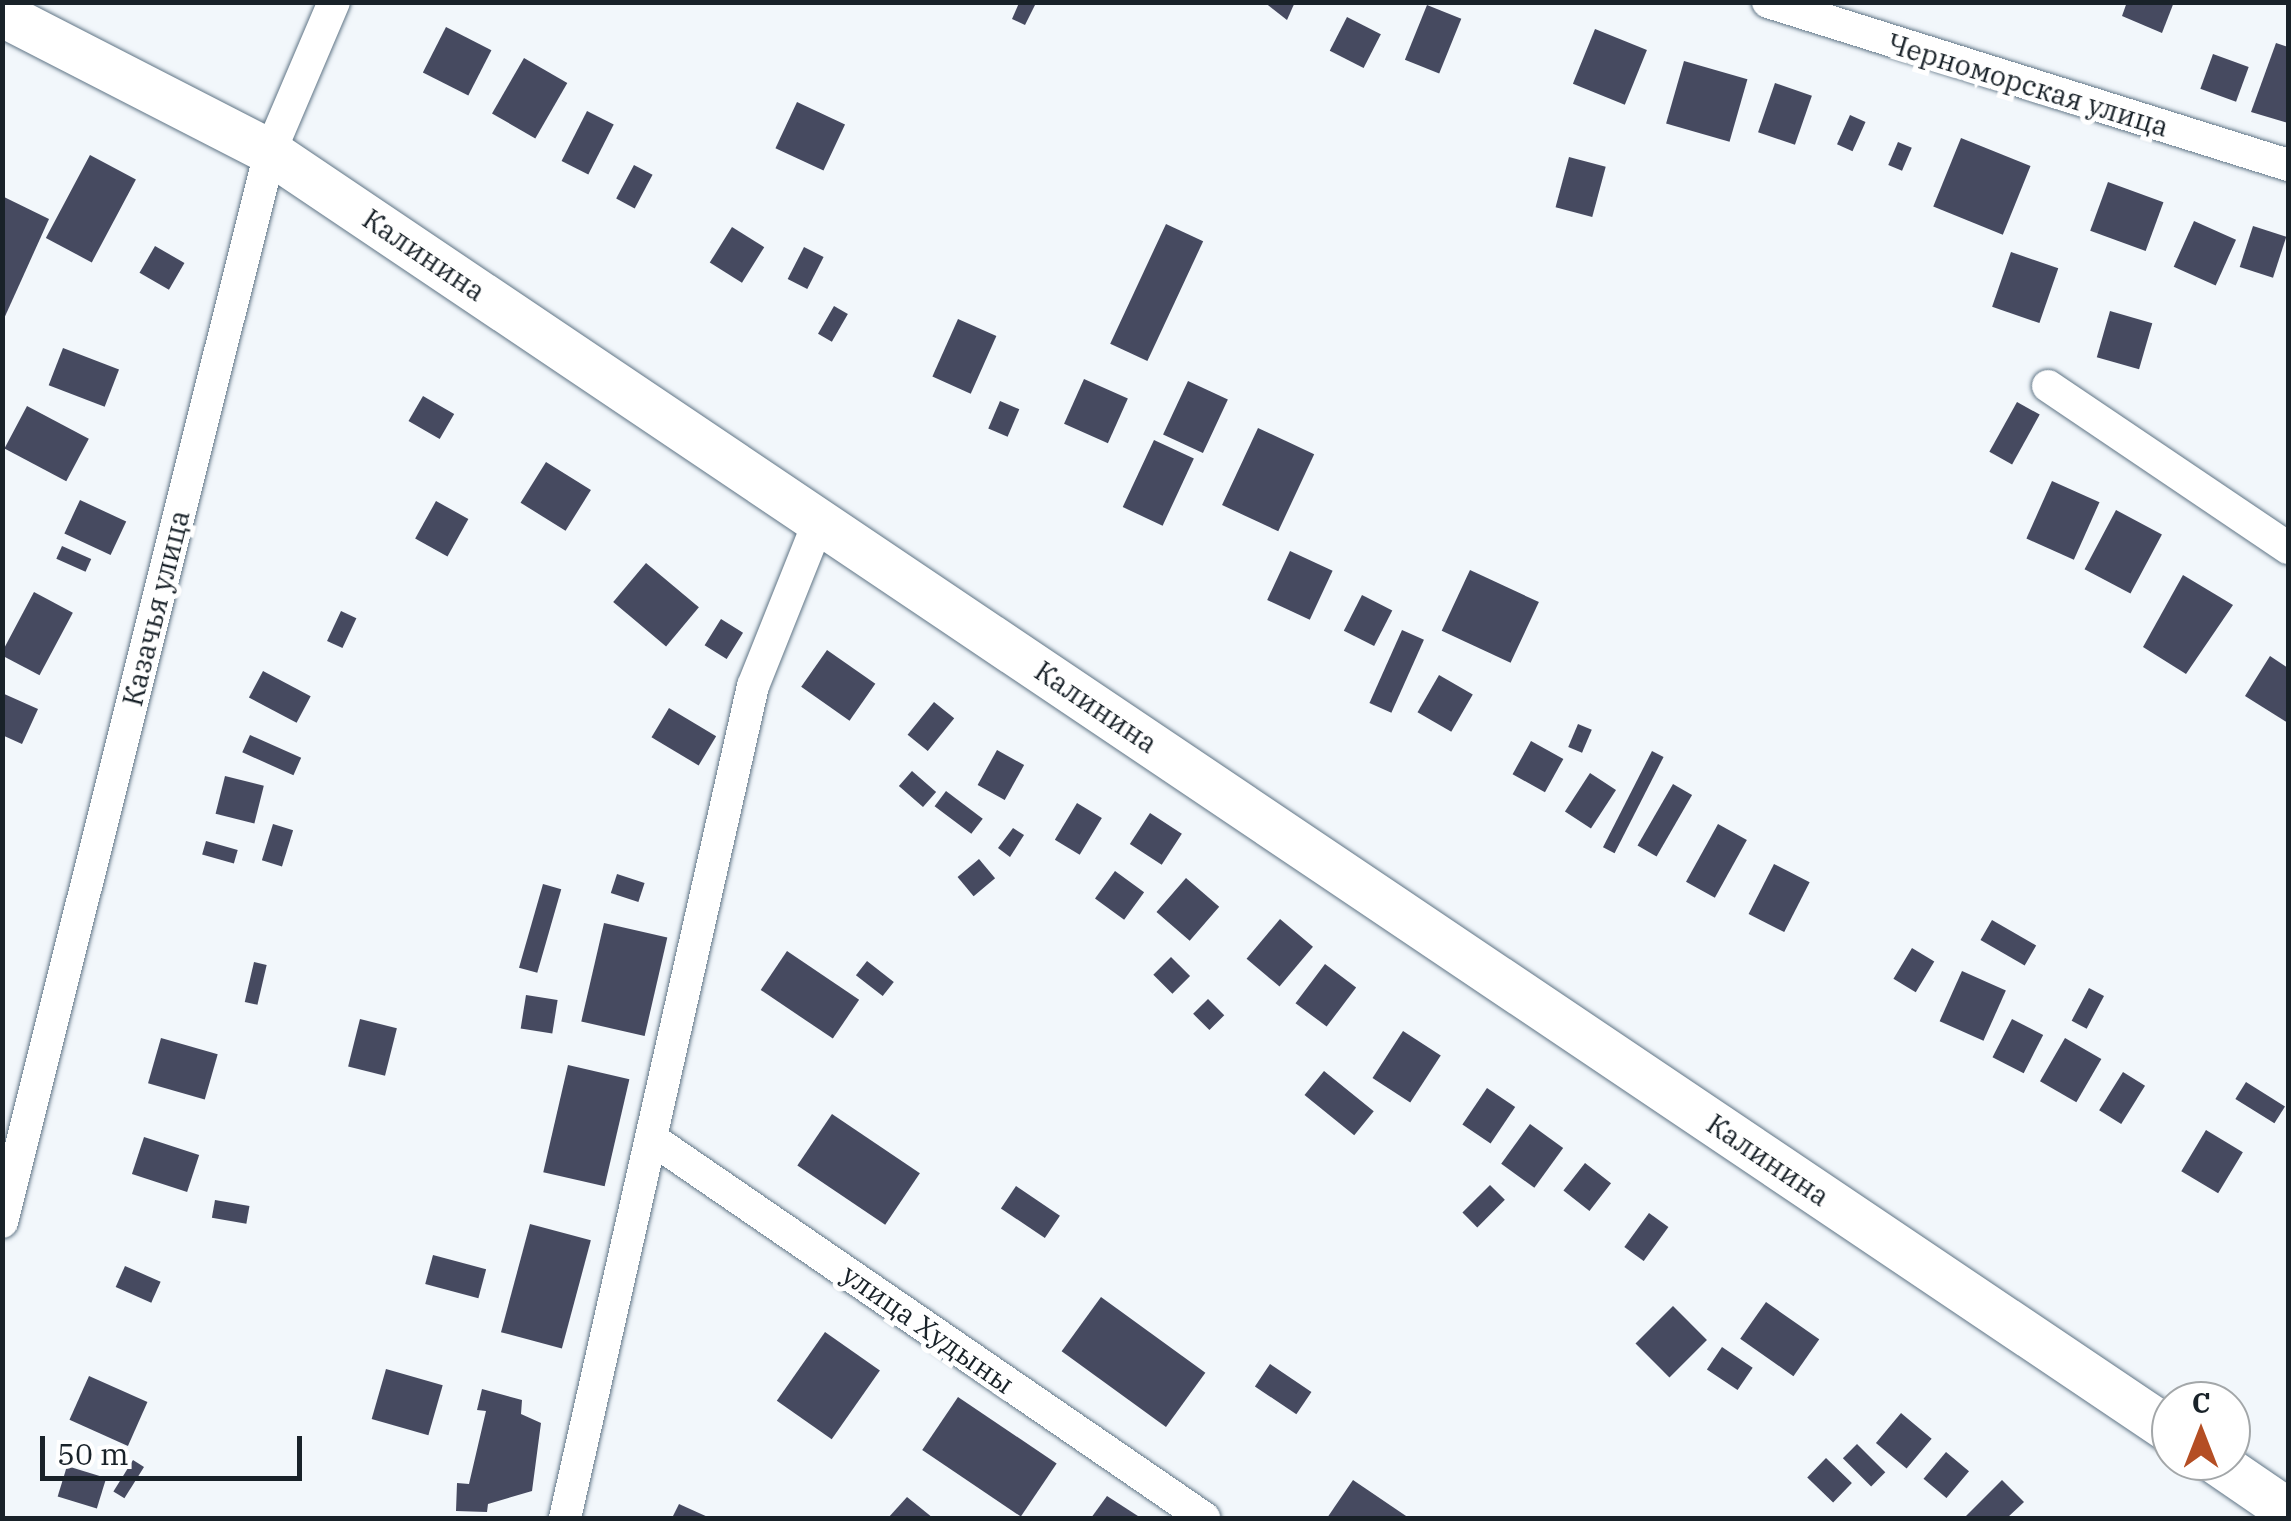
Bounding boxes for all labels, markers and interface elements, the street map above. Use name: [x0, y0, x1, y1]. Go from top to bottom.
street label: Черноморская улица: [1883, 26, 2173, 144]
street label: Калинина: [356, 202, 492, 308]
street label: Казачья улица: [115, 506, 197, 710]
street label: Калинина: [1028, 654, 1164, 760]
street label: Калинина: [1700, 1107, 1836, 1213]
street label: улица Худыны: [835, 1257, 1021, 1401]
north arrow: [2151, 1381, 2251, 1481]
text: С: [2192, 1384, 2210, 1421]
scale bar: [45, 1416, 308, 1478]
text: 50 m: [57, 1434, 129, 1473]

